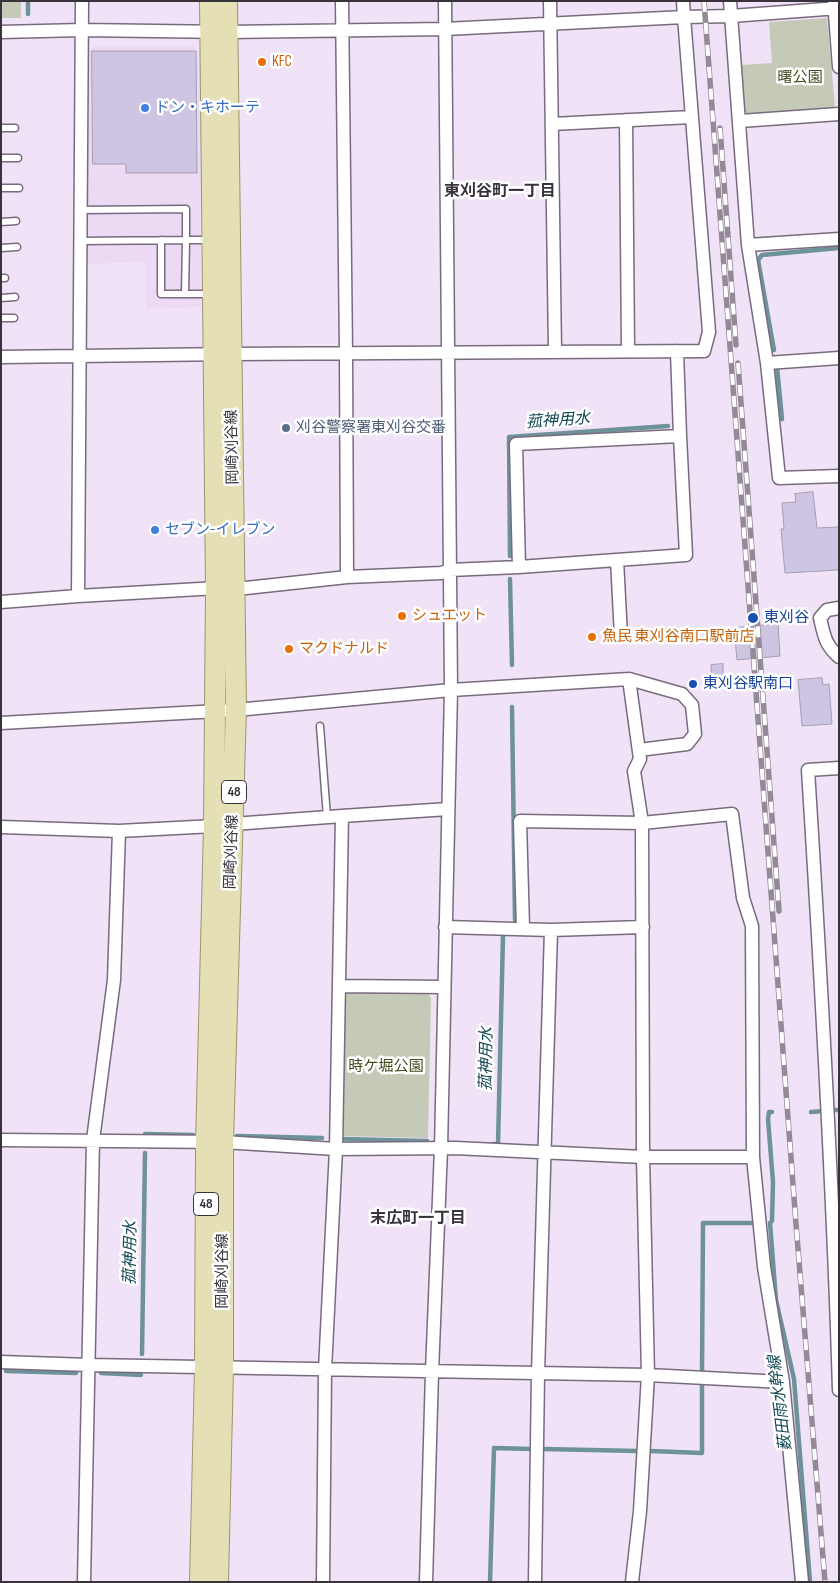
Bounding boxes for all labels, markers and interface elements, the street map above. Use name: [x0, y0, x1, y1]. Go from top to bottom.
place label: KFC: [272, 53, 292, 71]
marker: KFC: [256, 56, 268, 68]
park label: 曙公園: [778, 69, 822, 87]
place label: ドン・キホーテ: [155, 99, 260, 117]
marker: ドン・キホーテ: [139, 102, 151, 114]
district label: 東刈谷町一丁目: [444, 182, 556, 202]
street label: 岡崎刈谷線: [223, 409, 243, 485]
water label: 菰神用水: [525, 409, 591, 433]
place label: 刈谷警察署東刈谷交番: [296, 419, 446, 437]
marker: 刈谷警察署東刈谷交番: [280, 422, 292, 434]
place label: セブン-イレブン: [165, 521, 276, 539]
marker: セブン-イレブン: [149, 524, 161, 536]
place label: シュエット: [412, 607, 487, 625]
place label: 東刈谷: [764, 609, 809, 627]
marker: シュエット: [396, 610, 408, 622]
marker: 東刈谷: [746, 611, 760, 625]
place label: 魚民 東刈谷南口駅前店: [602, 628, 754, 646]
marker: 魚民 東刈谷南口駅前店: [586, 631, 598, 643]
place label: マクドナルド: [299, 640, 389, 658]
marker: マクドナルド: [283, 643, 295, 655]
place label: 東刈谷駅南口: [703, 675, 793, 693]
marker: 東刈谷駅南口: [687, 678, 699, 690]
road number: 48: [222, 780, 246, 804]
street label: 岡崎刈谷線: [222, 814, 242, 890]
water label: 菰神用水: [477, 1027, 497, 1091]
park label: 時ケ堀公園: [349, 1058, 423, 1076]
road number: 48: [194, 1192, 218, 1216]
district label: 末広町一丁目: [370, 1209, 466, 1229]
water label: 菰神用水: [121, 1221, 141, 1285]
street label: 岡崎刈谷線: [214, 1234, 232, 1308]
water label: 薮田雨水幹線: [766, 1354, 796, 1452]

